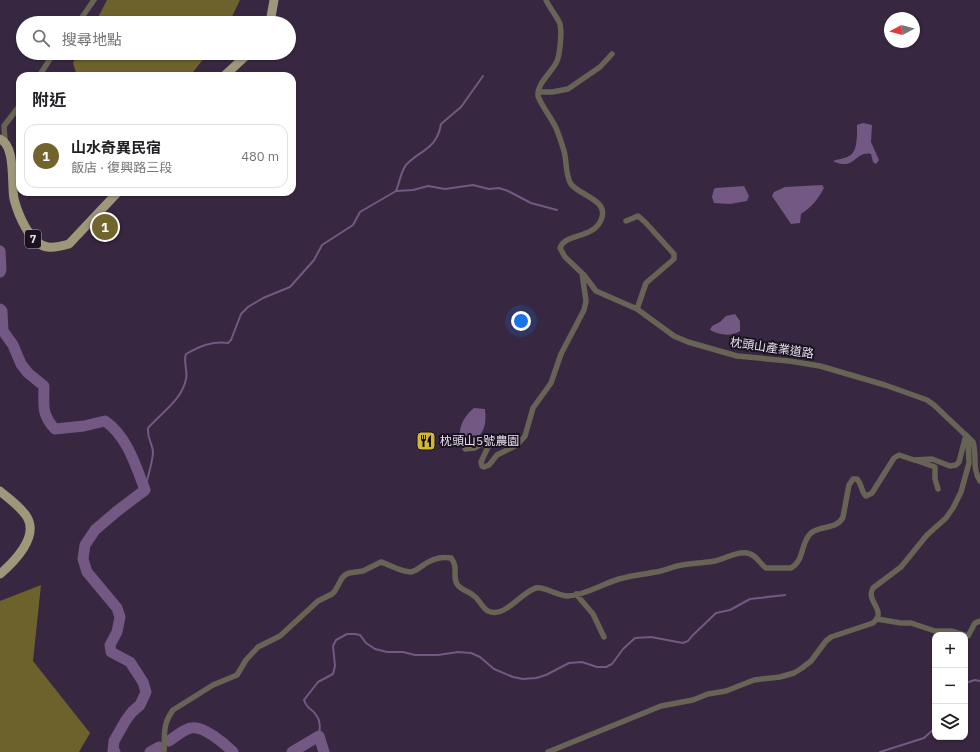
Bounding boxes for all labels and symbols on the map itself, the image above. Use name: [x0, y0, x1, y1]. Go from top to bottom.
north arrow: [884, 12, 920, 48]
pin: 1: [92, 212, 118, 242]
road number: 7: [25, 230, 41, 248]
your location: [511, 311, 531, 331]
street label: 枕頭山產業道路: [729, 334, 815, 361]
restaurant icon: 枕頭山5號農園: [415, 430, 437, 452]
place label: 枕頭山5號農園: [440, 433, 519, 448]

